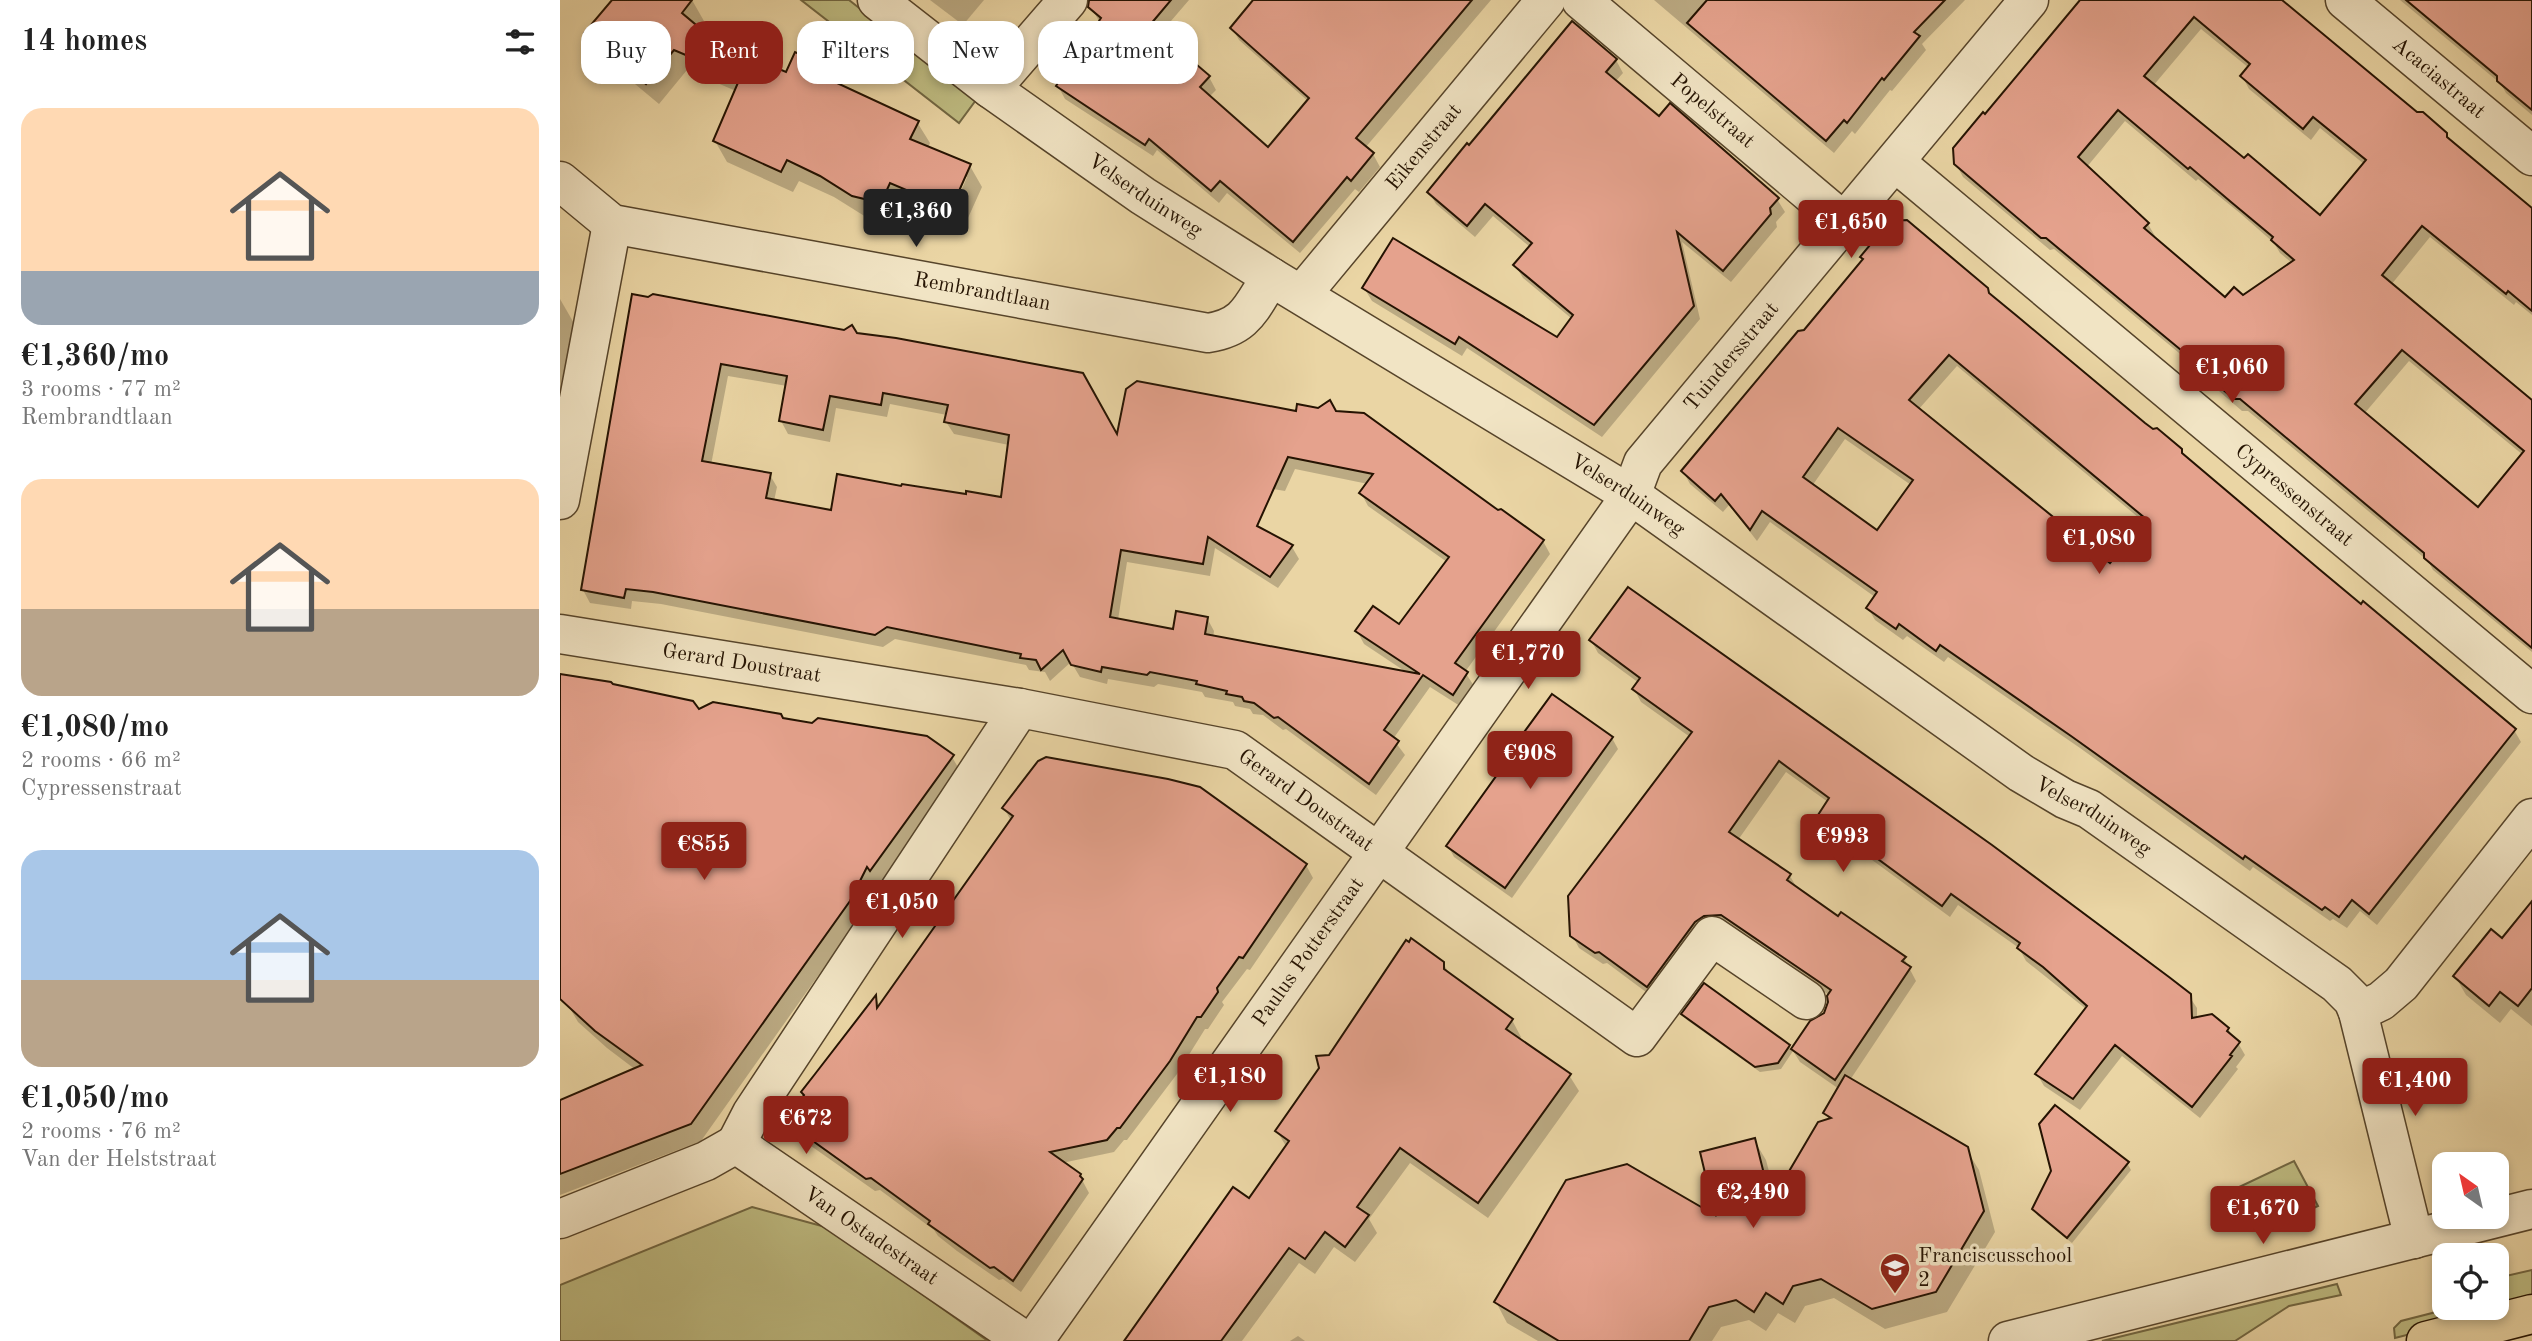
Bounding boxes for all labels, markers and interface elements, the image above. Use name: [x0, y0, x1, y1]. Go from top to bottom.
chip: Buy: [581, 21, 671, 84]
chip: Rent: [685, 21, 783, 84]
chip: Filters: [797, 21, 914, 84]
chip: New: [928, 21, 1024, 84]
chip: Apartment: [1038, 21, 1198, 84]
icon: filters: [501, 23, 539, 61]
text: 14 homes: [21, 27, 147, 57]
street label: Acaciastraat: [2388, 34, 2489, 123]
street label: Popelstraat: [1666, 70, 1759, 152]
street label: Eikenstraat: [1382, 100, 1466, 194]
street label: Velserduinweg: [1084, 150, 1206, 241]
icon: home: [217, 153, 343, 279]
pin: €1,360: [859, 190, 973, 249]
text: €1,360: [879, 200, 953, 223]
pin: €1,650: [1794, 201, 1908, 260]
text: €1,650: [1814, 211, 1888, 234]
street label: Rembrandtlaan: [912, 269, 1052, 315]
street label: Tuindersstraat: [1680, 298, 1783, 415]
text: €1,360/mo: [21, 342, 169, 372]
pin: €1,060: [2175, 346, 2289, 405]
text: €1,060: [2195, 356, 2269, 379]
text: 3 rooms · 77 m²: [21, 378, 181, 401]
text: Rembrandtlaan: [21, 406, 173, 429]
street label: Cypressenstraat: [2231, 440, 2357, 550]
street label: Velserduinweg: [1566, 450, 1689, 541]
pin: €1,080: [2042, 516, 2156, 576]
icon: home: [217, 524, 343, 650]
text: €1,080: [2062, 527, 2136, 550]
pin: €1,770: [1471, 632, 1585, 691]
street label: Gerard Doustraat: [661, 640, 823, 686]
text: €1,770: [1491, 642, 1565, 665]
text: €1,080/mo: [21, 713, 169, 743]
pin: €908: [1489, 732, 1571, 791]
text: €908: [1503, 742, 1557, 765]
street label: Gerard Doustraat: [1234, 745, 1377, 856]
text: 2 rooms · 66 m²: [21, 749, 181, 772]
street label: Velserduinweg: [2031, 773, 2156, 860]
text: Cypressenstraat: [21, 777, 182, 800]
pin: €993: [1802, 814, 1884, 874]
pin: €855: [663, 822, 745, 882]
text: €993: [1816, 825, 1870, 848]
text: €855: [677, 833, 731, 856]
street label: Paulus Potterstraat: [1249, 874, 1368, 1030]
pin: €1,050: [845, 880, 959, 940]
text: €1,050: [865, 891, 939, 914]
icon: home: [217, 895, 343, 1021]
pin: €1,180: [1173, 1054, 1287, 1114]
pin: €1,400: [2358, 1058, 2472, 1118]
text: €1,180: [1193, 1065, 1267, 1088]
text: €1,400: [2378, 1069, 2452, 1092]
text: €1,050/mo: [21, 1084, 169, 1114]
pin: €672: [765, 1096, 847, 1156]
text: €672: [779, 1107, 833, 1130]
text: 2 rooms · 76 m²: [21, 1120, 181, 1143]
text: Van der Helststraat: [21, 1148, 217, 1171]
north arrow: [2432, 1152, 2510, 1228]
map controls: [2432, 1152, 2509, 1320]
pin: €2,490: [1696, 1170, 1810, 1230]
text: €2,490: [1716, 1181, 1790, 1204]
street label: Van Ostadestraat: [800, 1183, 942, 1289]
pin: €1,670: [2206, 1186, 2320, 1246]
text: €1,670: [2226, 1197, 2300, 1220]
button: locate: [2432, 1243, 2509, 1320]
place label: Franciscusschool 2: [1918, 1246, 2072, 1291]
school or university icon: Franciscusschool 2: [1878, 1251, 1912, 1295]

